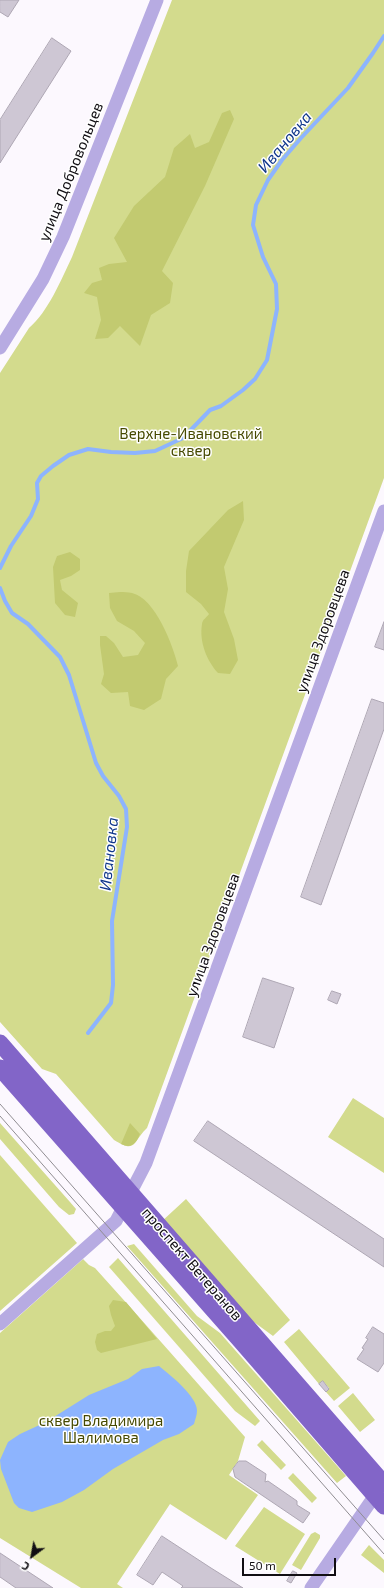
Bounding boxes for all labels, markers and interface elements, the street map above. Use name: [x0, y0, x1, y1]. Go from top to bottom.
street label: улица Добровольцев: [35, 100, 107, 244]
water label: Ивановка: [254, 108, 316, 176]
park label: Верхне-Ивановский сквер: [119, 425, 263, 460]
street label: улица Здоровцева: [292, 567, 354, 695]
water label: Ивановка: [96, 816, 122, 892]
street label: улица Здоровцева: [182, 871, 244, 999]
street label: проспект Ветеранов: [138, 1204, 246, 1324]
park label: сквер Владимира Шалимова: [39, 1412, 163, 1447]
north arrow: [12, 1536, 52, 1576]
scale bar: [244, 1550, 338, 1576]
text: 50 m: [249, 1558, 276, 1572]
text: С: [19, 1559, 32, 1574]

